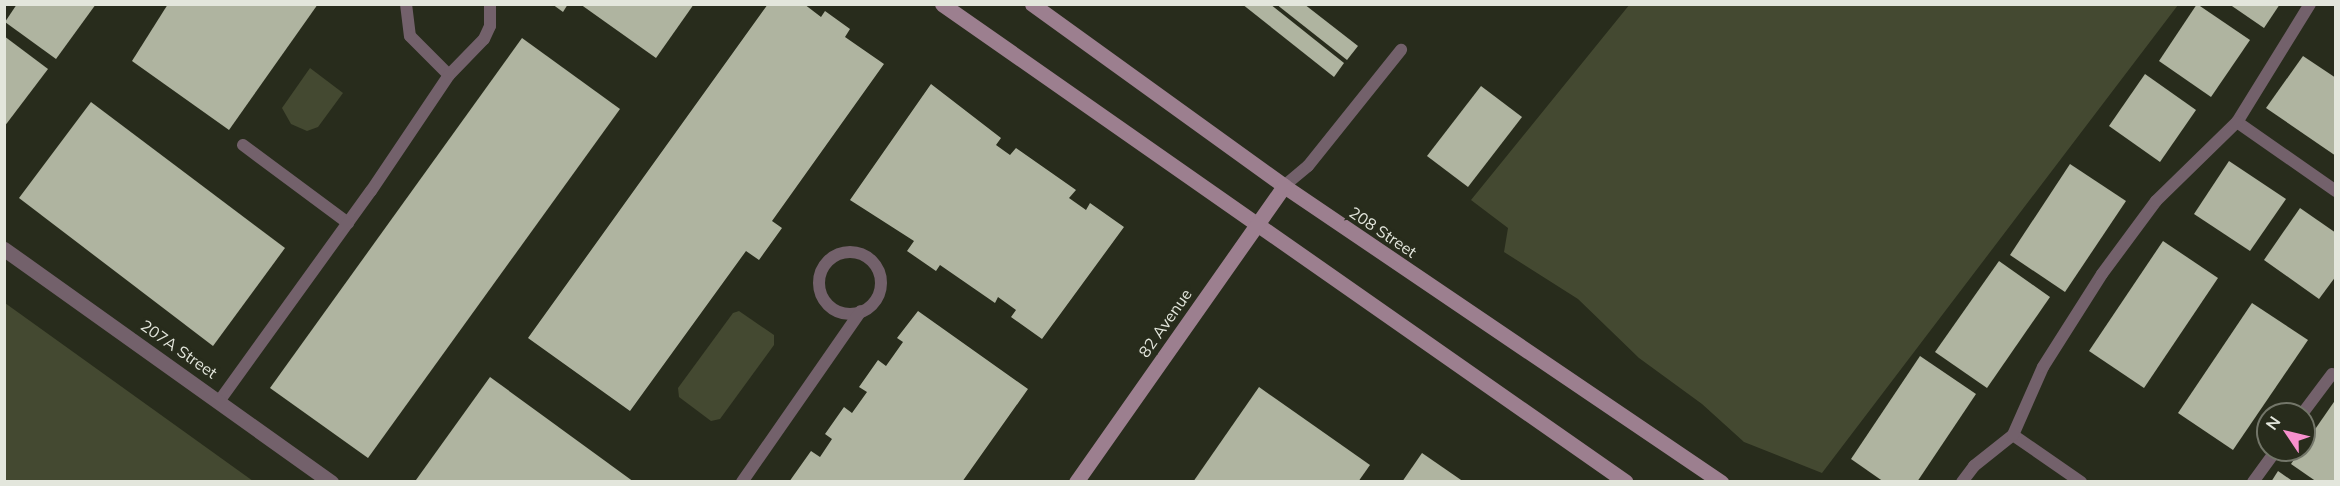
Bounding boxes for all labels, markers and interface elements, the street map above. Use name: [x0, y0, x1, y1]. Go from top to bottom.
street label: 208 Street: [1346, 202, 1420, 262]
street label: 82 Avenue: [1134, 285, 1196, 361]
street label: 207A Street: [137, 316, 221, 382]
north arrow: [2256, 402, 2316, 462]
text: N: [2261, 412, 2285, 434]

